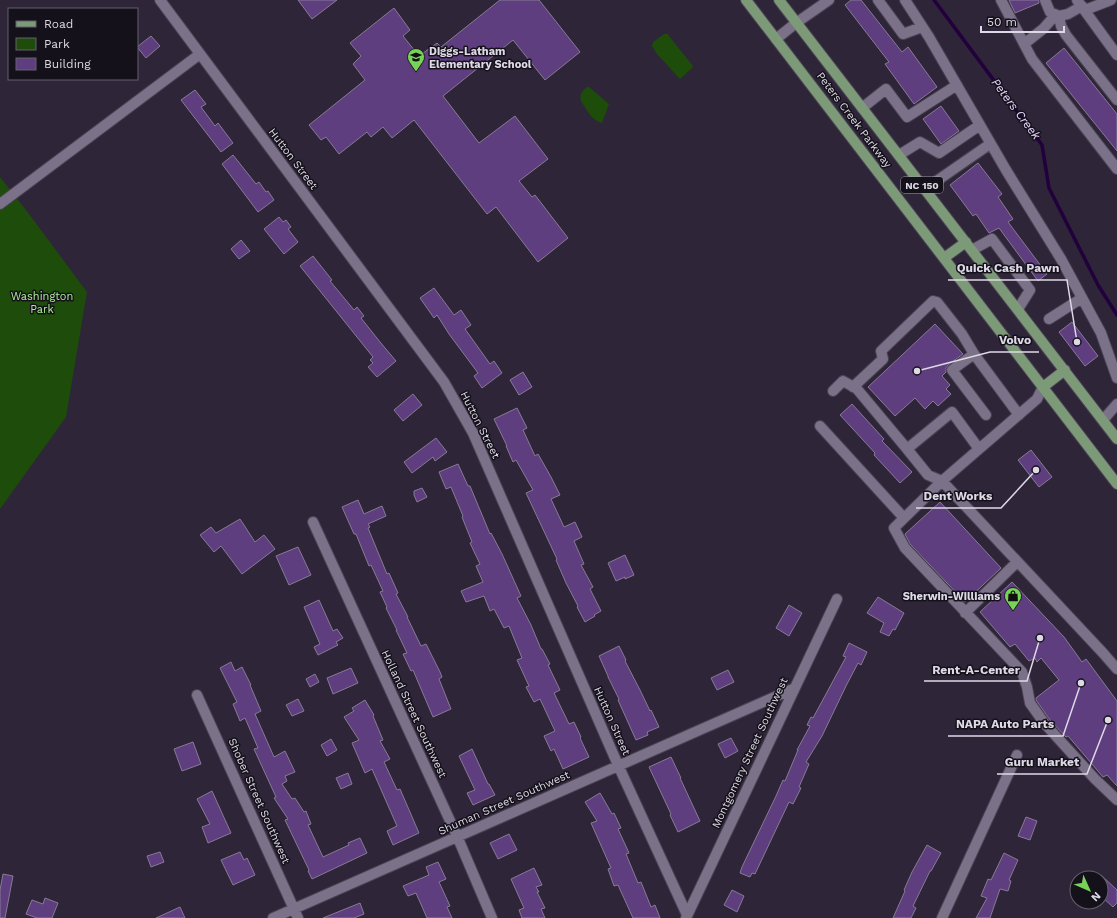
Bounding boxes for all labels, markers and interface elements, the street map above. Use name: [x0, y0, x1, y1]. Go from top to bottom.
legend: [8, 8, 138, 80]
scale bar: [981, 8, 1064, 34]
text: 50 m: [987, 15, 1017, 29]
text: Road: [44, 17, 73, 31]
text: Park: [44, 37, 70, 51]
place label: Diggs-Latham Elementary School: [429, 45, 532, 71]
school or university icon: Diggs-Latham Elementary School: [406, 47, 426, 72]
text: Building: [44, 57, 91, 71]
street label: Peters Creek Parkway: [814, 70, 894, 171]
water label: Peters Creek: [988, 76, 1044, 143]
street label: Hutton Street: [266, 126, 321, 193]
road number: NC 150: [901, 177, 943, 193]
callout: Quick Cash Pawn: [948, 256, 1067, 280]
text: Quick Cash Pawn: [957, 261, 1059, 275]
park label: Washington Park: [11, 290, 73, 316]
callout: Volvo: [990, 328, 1039, 352]
text: Volvo: [999, 333, 1031, 347]
street label: Hutton Street: [458, 389, 503, 461]
callout: Dent Works: [916, 484, 1001, 508]
text: Dent Works: [924, 489, 993, 503]
shop icon: Sherwin-Williams: [1003, 586, 1023, 611]
place label: Sherwin-Williams: [903, 590, 1000, 603]
street label: Holland Street Southwest: [379, 648, 450, 780]
callout: Rent-A-Center: [924, 657, 1027, 681]
text: Rent-A-Center: [932, 663, 1021, 677]
street label: Montgomery Street Southwest: [709, 675, 791, 830]
street label: Hutton Street: [591, 685, 633, 758]
callout: NAPA Auto Parts: [948, 712, 1063, 736]
text: NAPA Auto Parts: [956, 717, 1055, 731]
street label: Shober Street Southwest: [225, 736, 293, 866]
callout: Guru Market: [997, 750, 1087, 774]
text: Guru Market: [1005, 755, 1080, 769]
street label: Shuman Street Southwest: [436, 768, 572, 838]
north arrow: [1069, 870, 1109, 910]
text: N: [1088, 889, 1103, 904]

